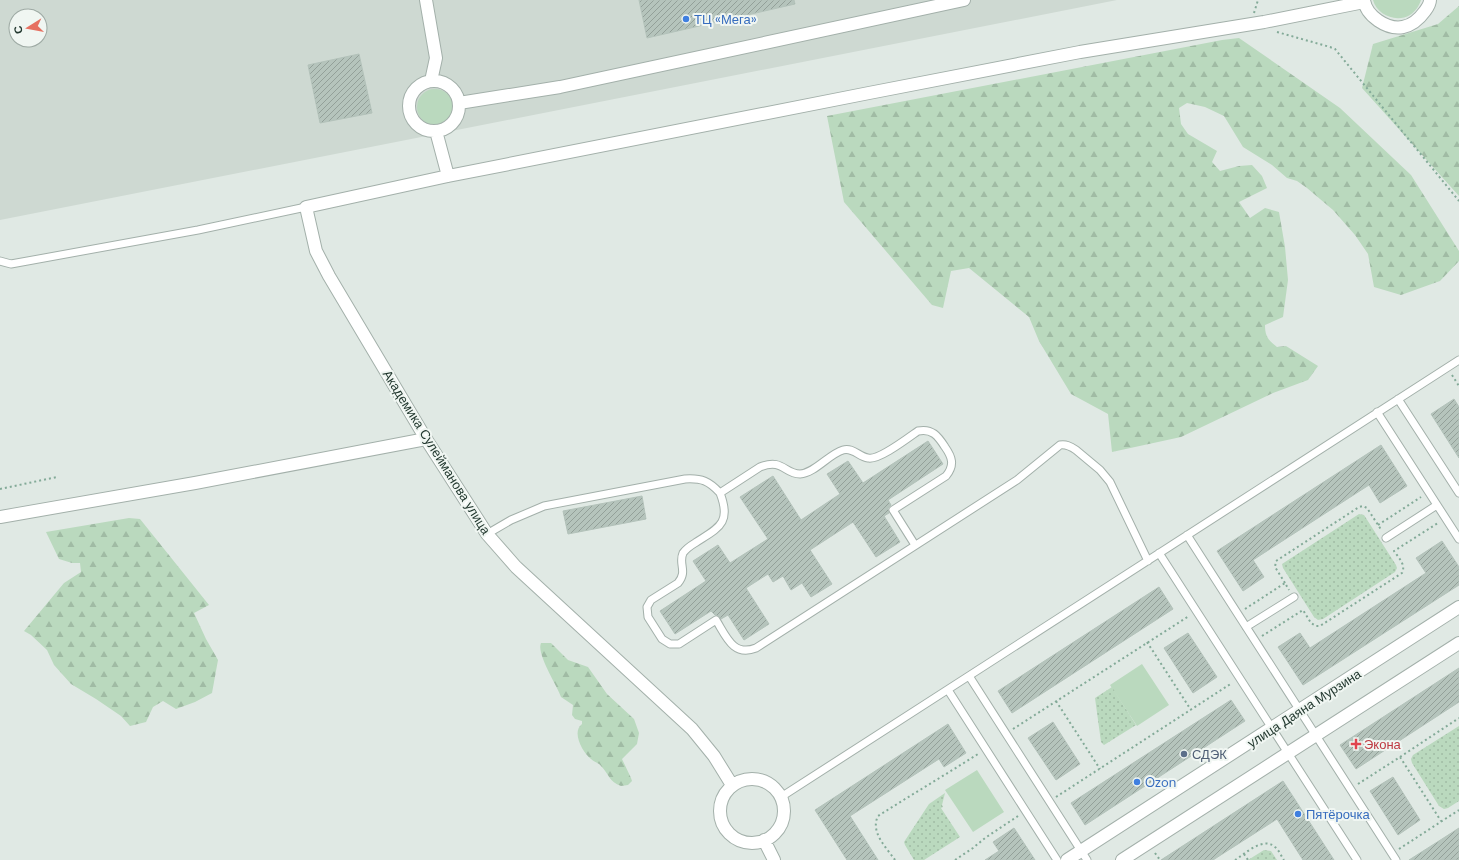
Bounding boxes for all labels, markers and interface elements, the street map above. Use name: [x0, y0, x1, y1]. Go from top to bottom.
north arrow: [8, 8, 48, 48]
place label: ТЦ «Мега»: [694, 11, 757, 28]
marker: ТЦ «Мега»: [681, 14, 691, 24]
text: С: [11, 25, 26, 35]
street label: Академика Сулейманова улица: [379, 367, 495, 538]
street label: улица Даяна Мурзина: [1244, 665, 1365, 752]
place label: Экона: [1364, 736, 1402, 753]
marker: Экона: [1351, 739, 1361, 749]
place label: СДЭК: [1192, 746, 1227, 763]
marker: СДЭК: [1179, 749, 1189, 759]
place label: Ozon: [1145, 774, 1176, 791]
marker: Ozon: [1132, 777, 1142, 787]
place label: Пятёрочка: [1306, 806, 1370, 823]
marker: Пятёрочка: [1293, 809, 1303, 819]

